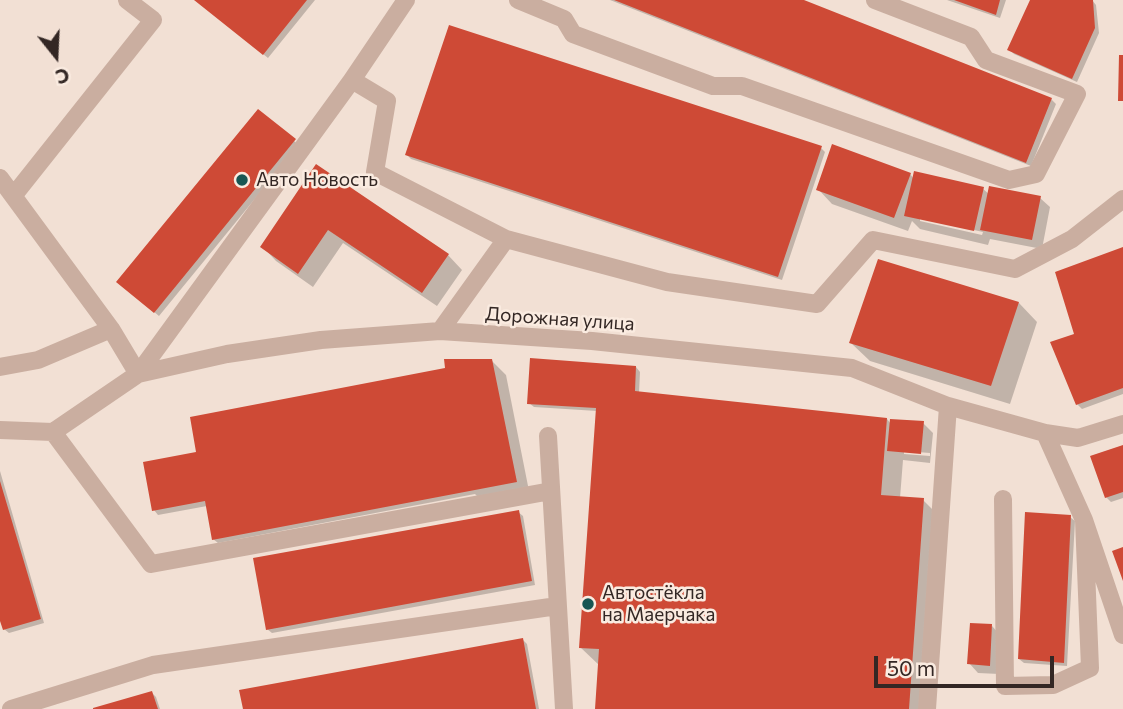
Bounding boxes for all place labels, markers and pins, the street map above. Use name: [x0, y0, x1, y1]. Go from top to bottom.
place label: Авто Новость: [256, 169, 378, 191]
marker: Авто Новость: [234, 172, 250, 188]
place label: Автостёкла на Маерчака: [602, 582, 715, 626]
marker: Автостёкла на Маерчака: [580, 596, 596, 612]

